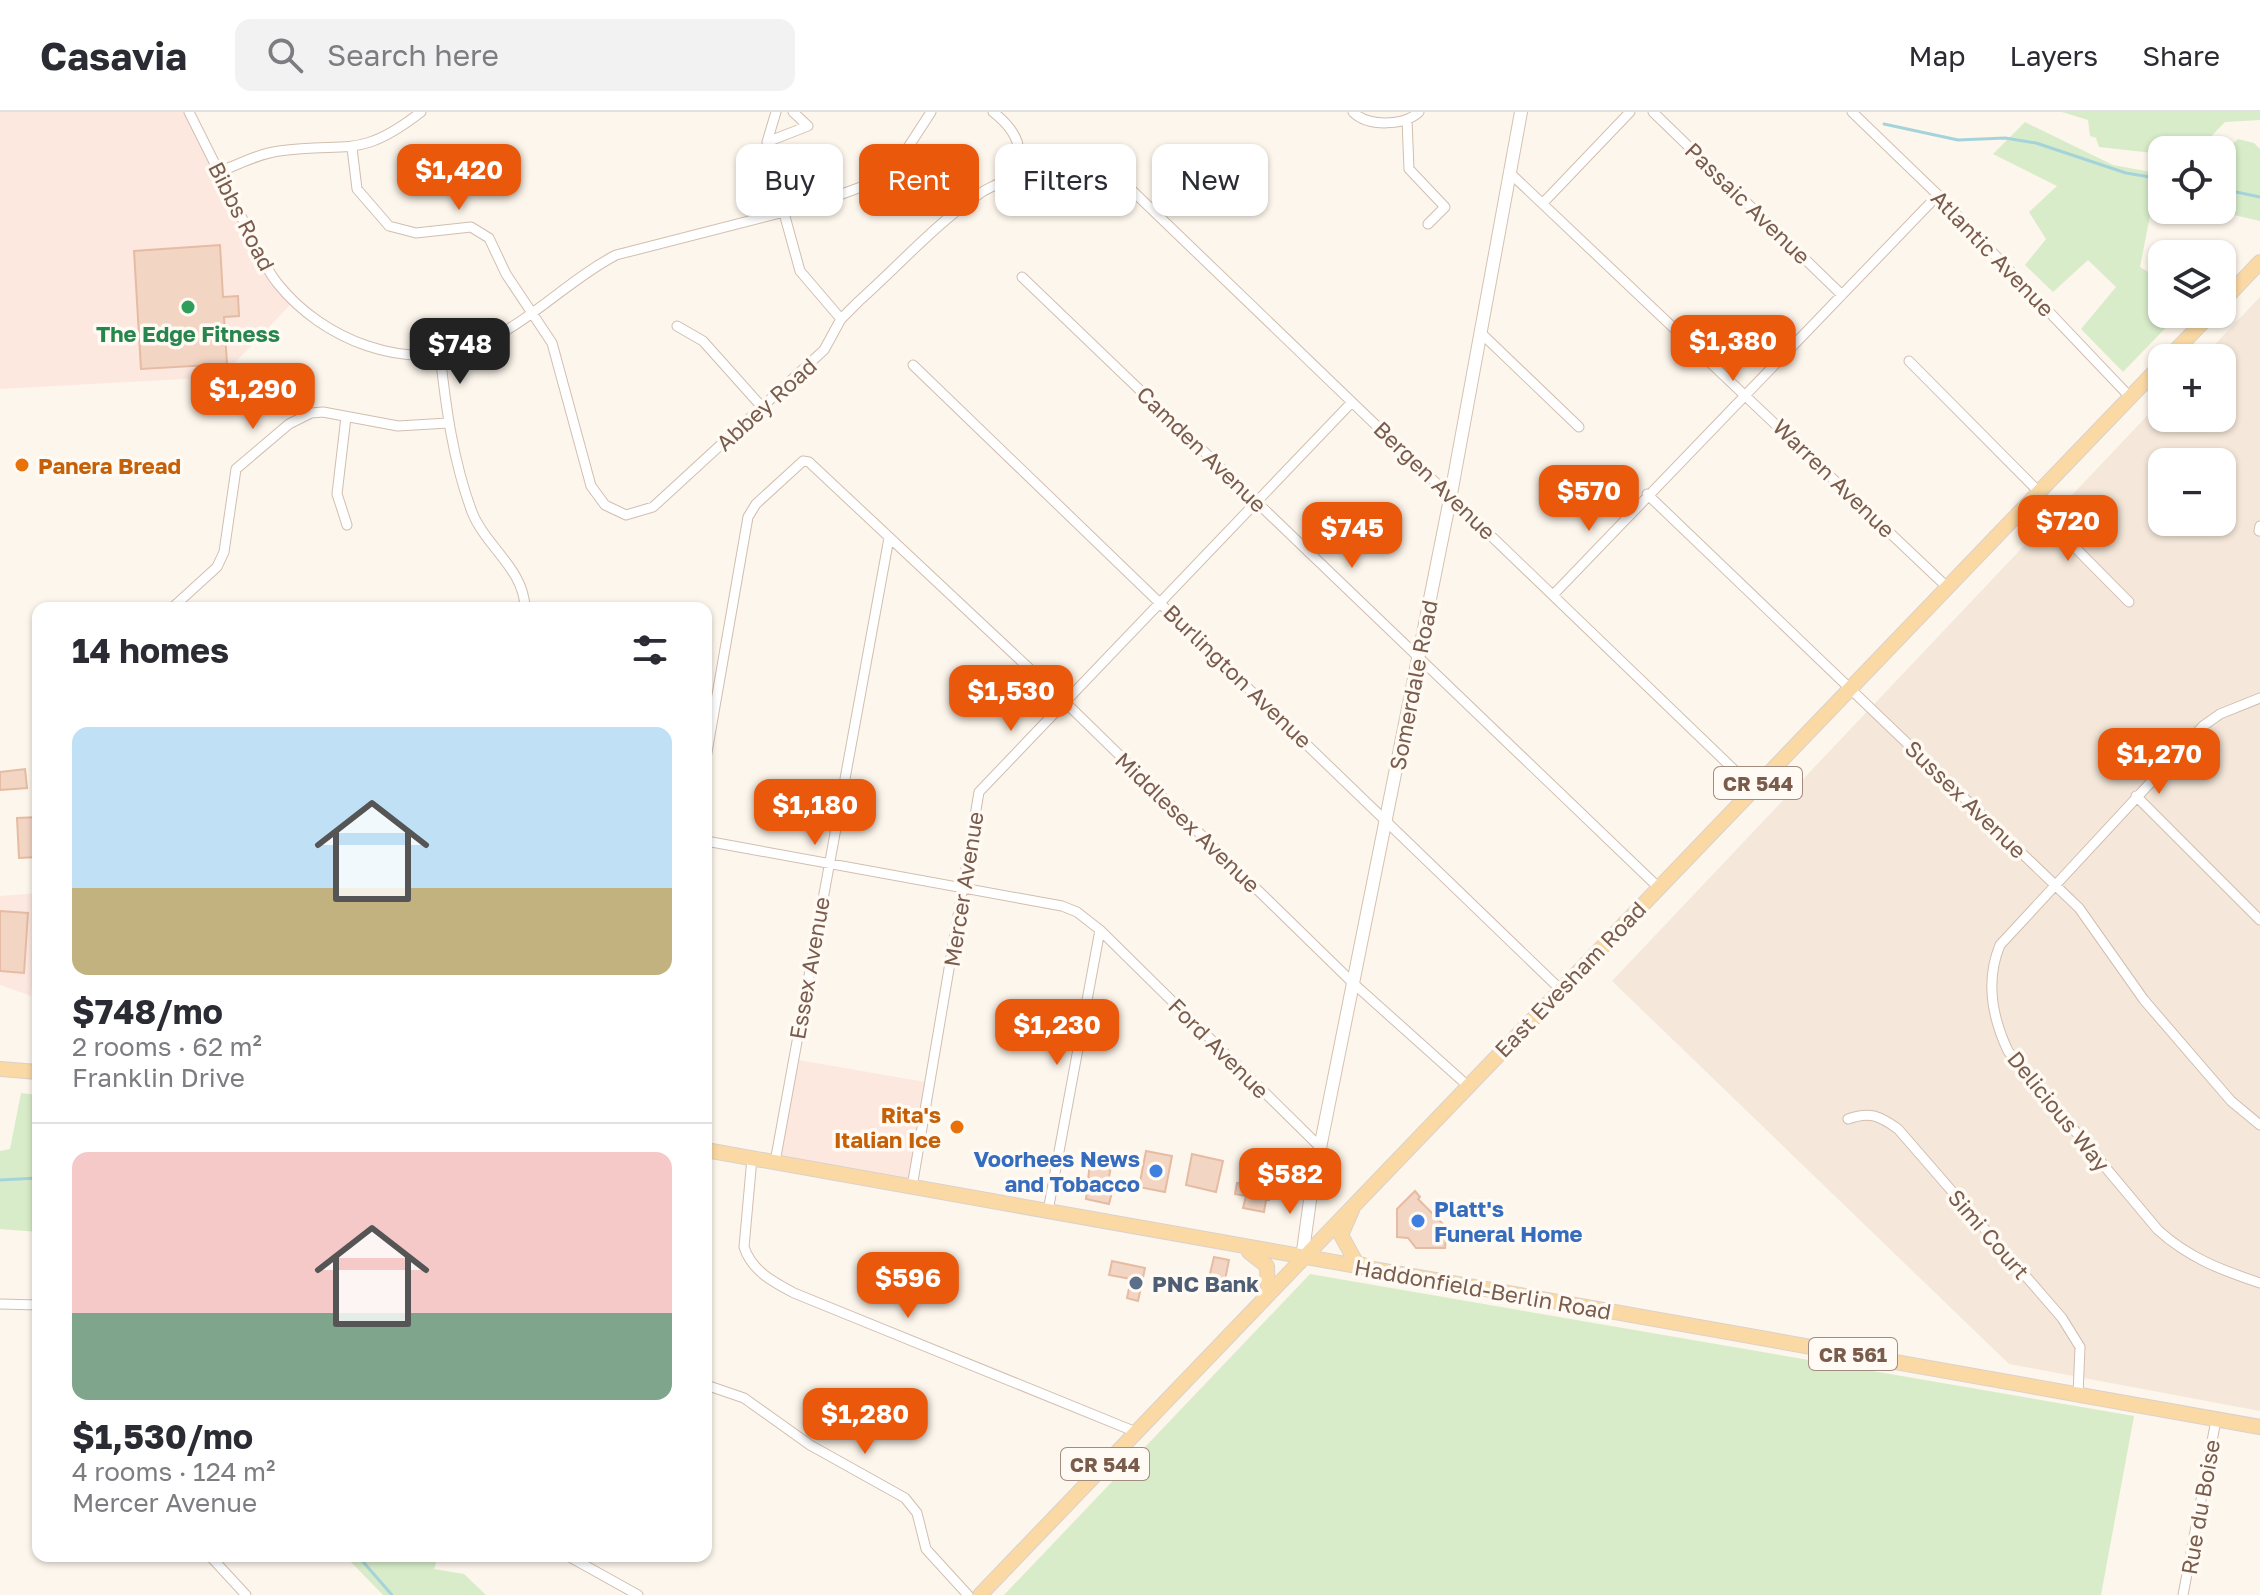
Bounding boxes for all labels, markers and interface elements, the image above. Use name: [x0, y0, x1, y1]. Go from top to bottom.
search box: [235, 19, 795, 91]
text: Casavia: [40, 33, 187, 78]
icon: search: [263, 33, 307, 77]
text: Search here: [327, 37, 499, 73]
text: Map: [1908, 39, 1966, 72]
text: Layers: [2010, 39, 2098, 72]
text: Share: [2142, 39, 2220, 72]
map controls: [2148, 136, 2236, 536]
button: locate: [2148, 136, 2236, 224]
street label: Passaic Avenue: [1680, 137, 1816, 269]
pin: $1,420: [394, 144, 524, 212]
chip: Buy: [736, 144, 843, 216]
chip: Rent: [859, 144, 979, 216]
chip: Filters: [995, 144, 1136, 216]
chip: New: [1152, 144, 1268, 216]
text: $1,420: [415, 154, 503, 185]
street label: Bibbs Road: [203, 157, 281, 275]
street label: Atlantic Avenue: [1926, 184, 2060, 322]
button: layers: [2148, 240, 2236, 328]
marker: The Edge Fitness: [179, 298, 197, 316]
pin: $1,380: [1668, 315, 1798, 383]
pin: $748: [413, 318, 507, 386]
place label: The Edge Fitness: [96, 320, 280, 347]
text: $1,380: [1689, 325, 1777, 356]
text: $748: [428, 328, 492, 359]
button: +: [2148, 344, 2236, 432]
street label: Abbey Road: [710, 352, 822, 456]
pin: $1,290: [188, 363, 318, 431]
text: $1,290: [209, 373, 297, 404]
street label: Camden Avenue: [1132, 380, 1272, 518]
street label: Warren Avenue: [1767, 413, 1901, 543]
street label: Bergen Avenue: [1368, 415, 1502, 545]
button: −: [2148, 448, 2236, 536]
place label: Panera Bread: [38, 452, 181, 479]
marker: Panera Bread: [13, 456, 31, 474]
pin: $570: [1542, 465, 1636, 533]
text: $570: [1557, 475, 1621, 506]
pin: $720: [2021, 495, 2115, 563]
pin: $745: [1305, 502, 1399, 570]
text: $720: [2036, 505, 2100, 536]
text: $745: [1320, 512, 1384, 543]
street label: Burlington Avenue: [1158, 598, 1318, 754]
street label: Somerdale Road: [1383, 598, 1443, 772]
icon: filters: [628, 628, 672, 672]
text: 14 homes: [72, 630, 229, 670]
pin: $1,530: [946, 665, 1076, 733]
text: $1,530: [967, 675, 1055, 706]
pin: $1,270: [2094, 728, 2224, 796]
street label: Sussex Avenue: [1900, 734, 2032, 864]
text: $1,270: [2116, 738, 2202, 769]
street label: Middlesex Avenue: [1110, 746, 1266, 898]
road number: CR 544: [1714, 767, 1802, 799]
icon: home: [300, 779, 444, 923]
pin: $1,180: [750, 779, 880, 847]
text: $1,180: [772, 789, 858, 820]
street label: Mercer Avenue: [937, 810, 989, 968]
street label: Essex Avenue: [783, 895, 835, 1041]
street label: East Evesham Road: [1489, 896, 1651, 1062]
text: $748/mo: [72, 991, 223, 1031]
street label: Ford Avenue: [1163, 992, 1275, 1104]
pin: $1,230: [992, 999, 1122, 1067]
text: $1,230: [1013, 1009, 1101, 1040]
text: 2 rooms · 62 m²: [72, 1031, 262, 1062]
street label: Delicious Way: [2002, 1045, 2116, 1177]
text: Franklin Drive: [72, 1062, 245, 1093]
place label: Rita's Italian Ice: [834, 1101, 941, 1153]
marker: Rita's Italian Ice: [948, 1118, 966, 1136]
place label: Voorhees News and Tobacco: [974, 1145, 1140, 1197]
pin: $582: [1243, 1148, 1337, 1216]
text: $582: [1257, 1158, 1323, 1189]
marker: Voorhees News and Tobacco: [1147, 1162, 1165, 1180]
street label: Simi Court: [1943, 1184, 2035, 1284]
place label: Platt's Funeral Home: [1434, 1195, 1583, 1247]
icon: home: [300, 1204, 444, 1348]
marker: Platt's Funeral Home: [1409, 1212, 1427, 1230]
pin: $596: [861, 1252, 955, 1320]
street label: Haddonfield-Berlin Road: [1352, 1253, 1614, 1325]
text: $596: [875, 1262, 941, 1293]
place label: PNC Bank: [1152, 1270, 1259, 1297]
marker: PNC Bank: [1127, 1274, 1145, 1292]
road number: CR 561: [1809, 1338, 1897, 1370]
pin: $1,280: [800, 1388, 930, 1456]
text: $1,280: [821, 1398, 909, 1429]
text: $1,530/mo: [72, 1416, 253, 1456]
street label: Rue du Boise: [2175, 1437, 2225, 1577]
road number: CR 544: [1061, 1448, 1149, 1480]
text: 4 rooms · 124 m²: [72, 1456, 275, 1487]
text: Mercer Avenue: [72, 1487, 257, 1518]

